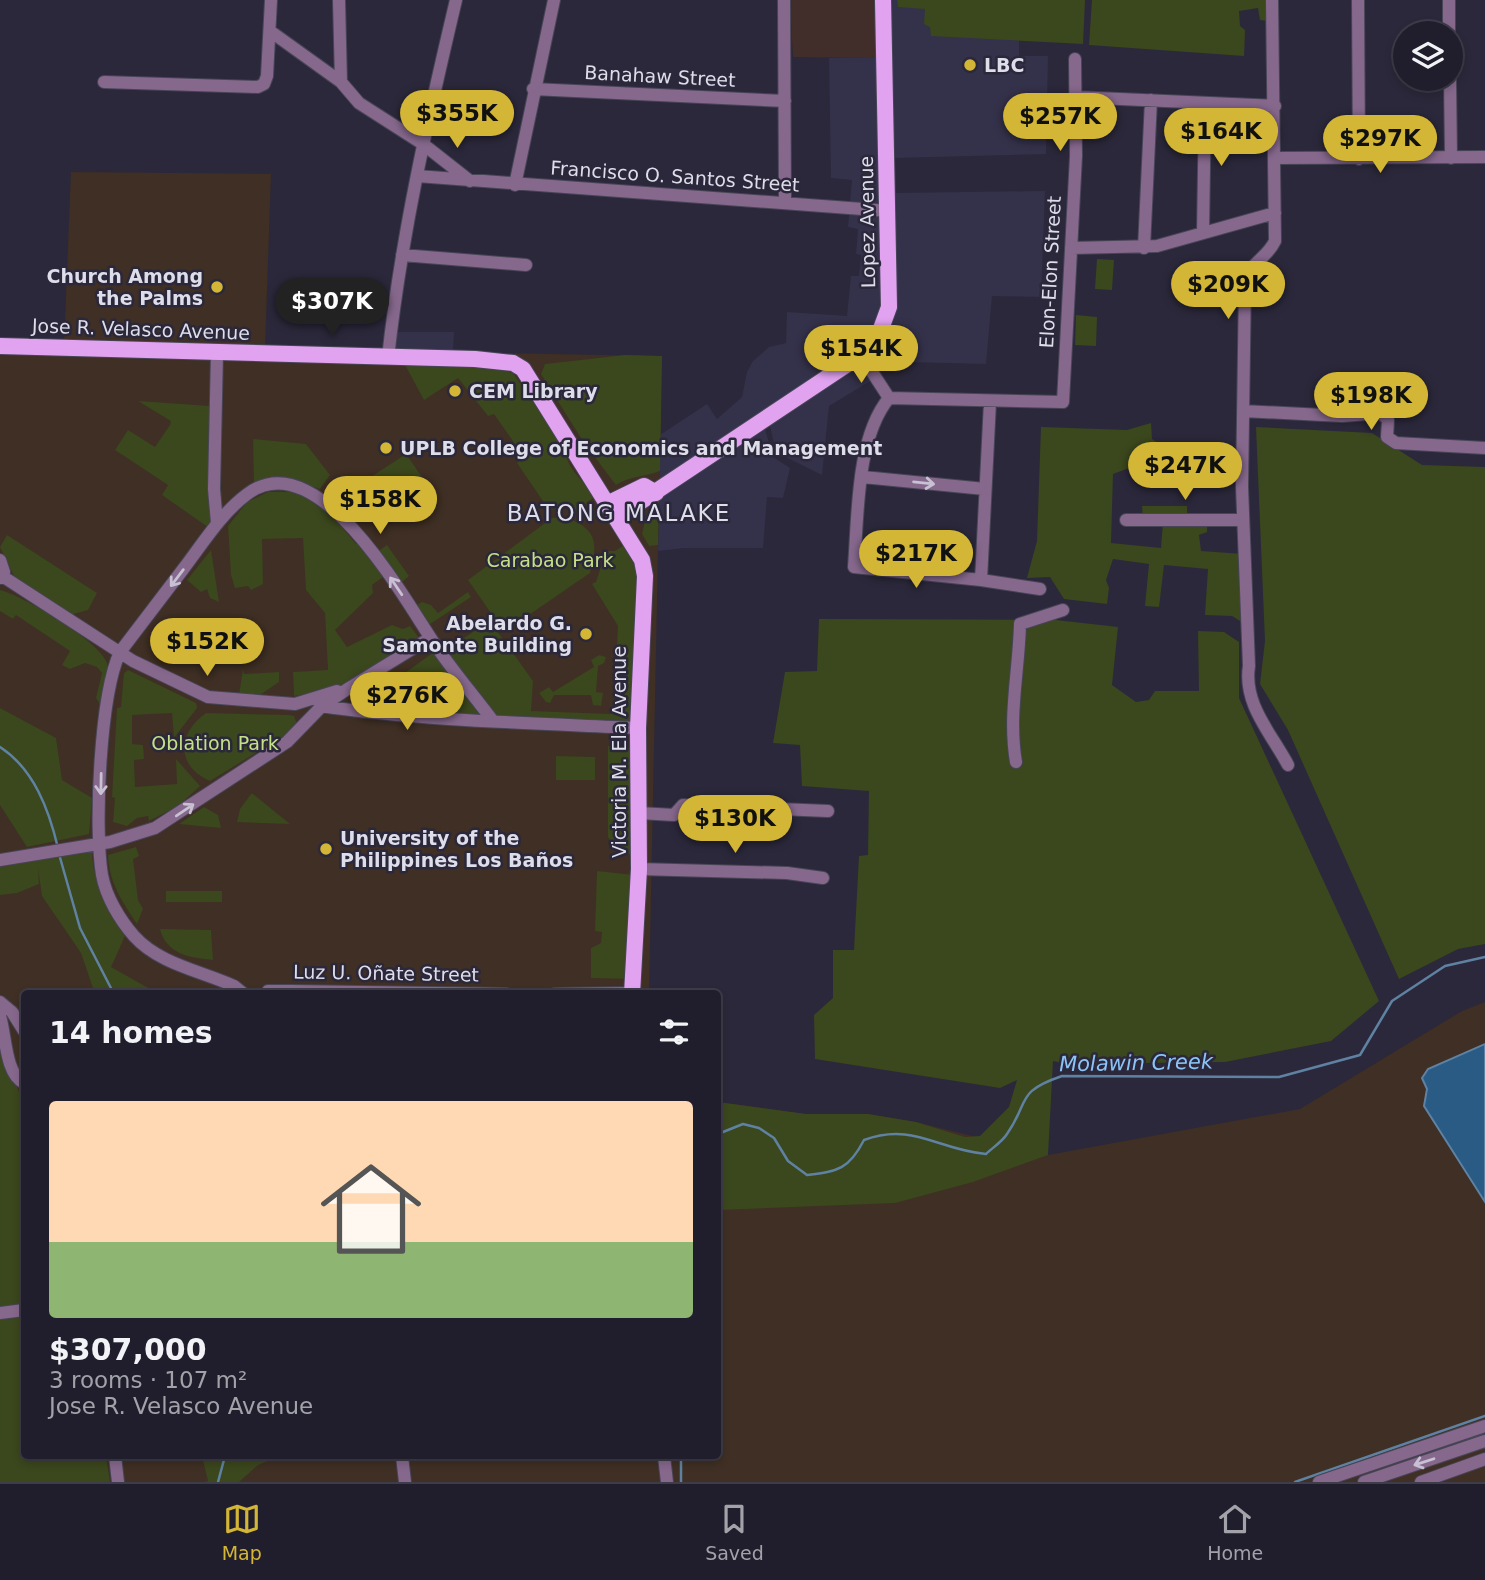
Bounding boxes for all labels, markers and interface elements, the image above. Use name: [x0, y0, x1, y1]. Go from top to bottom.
map controls: [1393, 21, 1463, 91]
button: layers: [1393, 21, 1463, 91]
place label: LBC: [984, 54, 1025, 76]
marker: LBC: [962, 57, 978, 73]
street label: Banahaw Street: [584, 61, 736, 91]
pin: $355K: [408, 90, 506, 150]
pin: $257K: [1011, 94, 1109, 153]
text: $355K: [416, 100, 498, 126]
text: $257K: [1019, 103, 1101, 129]
pin: $164K: [1172, 108, 1270, 168]
pin: $297K: [1331, 116, 1429, 175]
text: $164K: [1180, 118, 1262, 144]
text: $297K: [1339, 125, 1421, 151]
street label: Francisco O. Santos Street: [550, 156, 800, 196]
street label: Lopez Avenue: [855, 156, 879, 288]
street label: Elon-Elon Street: [1035, 195, 1065, 349]
pin: $209K: [1179, 262, 1277, 321]
place label: Church Among the Palms: [47, 265, 203, 309]
text: $209K: [1187, 271, 1269, 297]
pin: $307K: [283, 278, 381, 338]
marker: Church Among the Palms: [209, 279, 225, 295]
text: $307K: [291, 288, 373, 314]
street label: Jose R. Velasco Avenue: [31, 314, 250, 344]
pin: $154K: [812, 326, 910, 385]
text: $154K: [820, 335, 902, 361]
pin: $198K: [1322, 372, 1420, 432]
place label: CEM Library: [469, 380, 598, 402]
text: $198K: [1330, 382, 1412, 408]
marker: CEM Library: [447, 383, 463, 399]
place label: UPLB College of Economics and Management: [400, 437, 882, 459]
marker: UPLB College of Economics and Management: [378, 440, 394, 456]
pin: $247K: [1136, 442, 1234, 502]
text: $247K: [1144, 452, 1226, 478]
pin: $158K: [331, 476, 429, 536]
one-way arrow: [913, 477, 935, 490]
text: $158K: [339, 486, 421, 512]
district label: BATONG MALAKE: [507, 500, 731, 526]
pin: $217K: [867, 530, 965, 590]
text: $217K: [875, 540, 957, 566]
park label: Carabao Park: [487, 549, 613, 571]
one-way arrow: [169, 568, 184, 587]
one-way arrow: [389, 577, 403, 596]
place label: Abelardo G. Samonte Building: [382, 612, 572, 656]
pin: $152K: [158, 618, 256, 678]
marker: Abelardo G. Samonte Building: [578, 626, 594, 642]
text: $152K: [166, 628, 248, 654]
street label: Victoria M. Ela Avenue: [608, 646, 630, 858]
pin: $276K: [358, 672, 456, 732]
text: $276K: [366, 682, 448, 708]
park label: Oblation Park: [151, 732, 279, 754]
one-way arrow: [94, 772, 108, 795]
pin: $130K: [686, 796, 784, 855]
one-way arrow: [175, 803, 194, 817]
text: $130K: [694, 805, 776, 831]
place label: University of the Philippines Los Baños: [340, 827, 573, 871]
marker: University of the Philippines Los Baños: [318, 841, 334, 857]
street label: Luz U. Oñate Street: [293, 960, 479, 986]
icon: filters: [655, 1013, 693, 1051]
text: 14 homes: [49, 1015, 213, 1050]
water label: Molawin Creek: [1059, 1050, 1214, 1076]
icon: home: [308, 1146, 434, 1272]
text: $307,000: [49, 1332, 207, 1367]
text: 3 rooms · 107 m²: [49, 1367, 247, 1393]
text: Jose R. Velasco Avenue: [49, 1393, 313, 1419]
one-way arrow: [1414, 1456, 1436, 1469]
tab: Map: [222, 1500, 262, 1564]
tab: Saved: [705, 1500, 764, 1564]
tab: Home: [1207, 1500, 1263, 1564]

